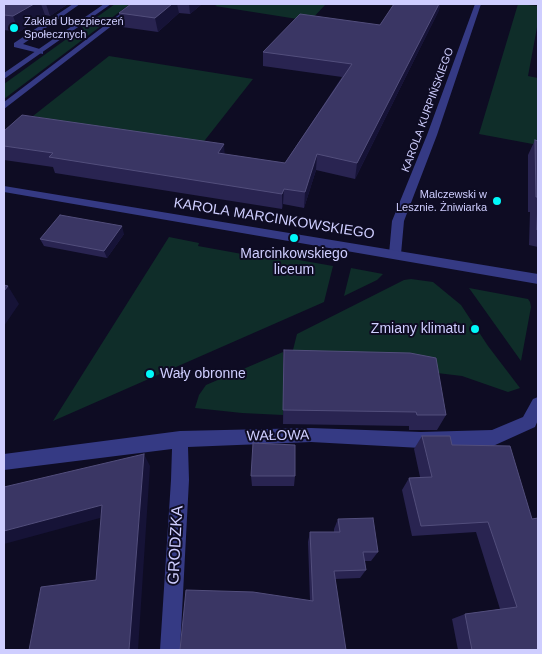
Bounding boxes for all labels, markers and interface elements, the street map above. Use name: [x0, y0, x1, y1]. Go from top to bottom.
place label: Zakład Ubezpieczeń Społecznych: [24, 15, 124, 41]
marker: Zakład Ubezpieczeń Społecznych: [8, 22, 20, 34]
street label: KAROLA KURPIŃSKIEGO: [399, 46, 457, 174]
place label: Malczewski w Lesznie. Żniwiarka: [396, 188, 487, 214]
street label: KAROLA MARCINKOWSKIEGO: [172, 195, 376, 243]
marker: Malczewski w Lesznie. Żniwiarka: [491, 195, 503, 207]
marker: Marcinkowskiego liceum: [288, 232, 300, 244]
place label: Marcinkowskiego liceum: [240, 246, 348, 278]
place label: Zmiany klimatu: [371, 321, 465, 337]
marker: Zmiany klimatu: [469, 323, 481, 335]
place label: Wały obronne: [160, 366, 246, 382]
marker: Wały obronne: [144, 368, 156, 380]
street label: WAŁOWA: [246, 427, 310, 445]
street label: GRODZKA: [164, 505, 188, 585]

